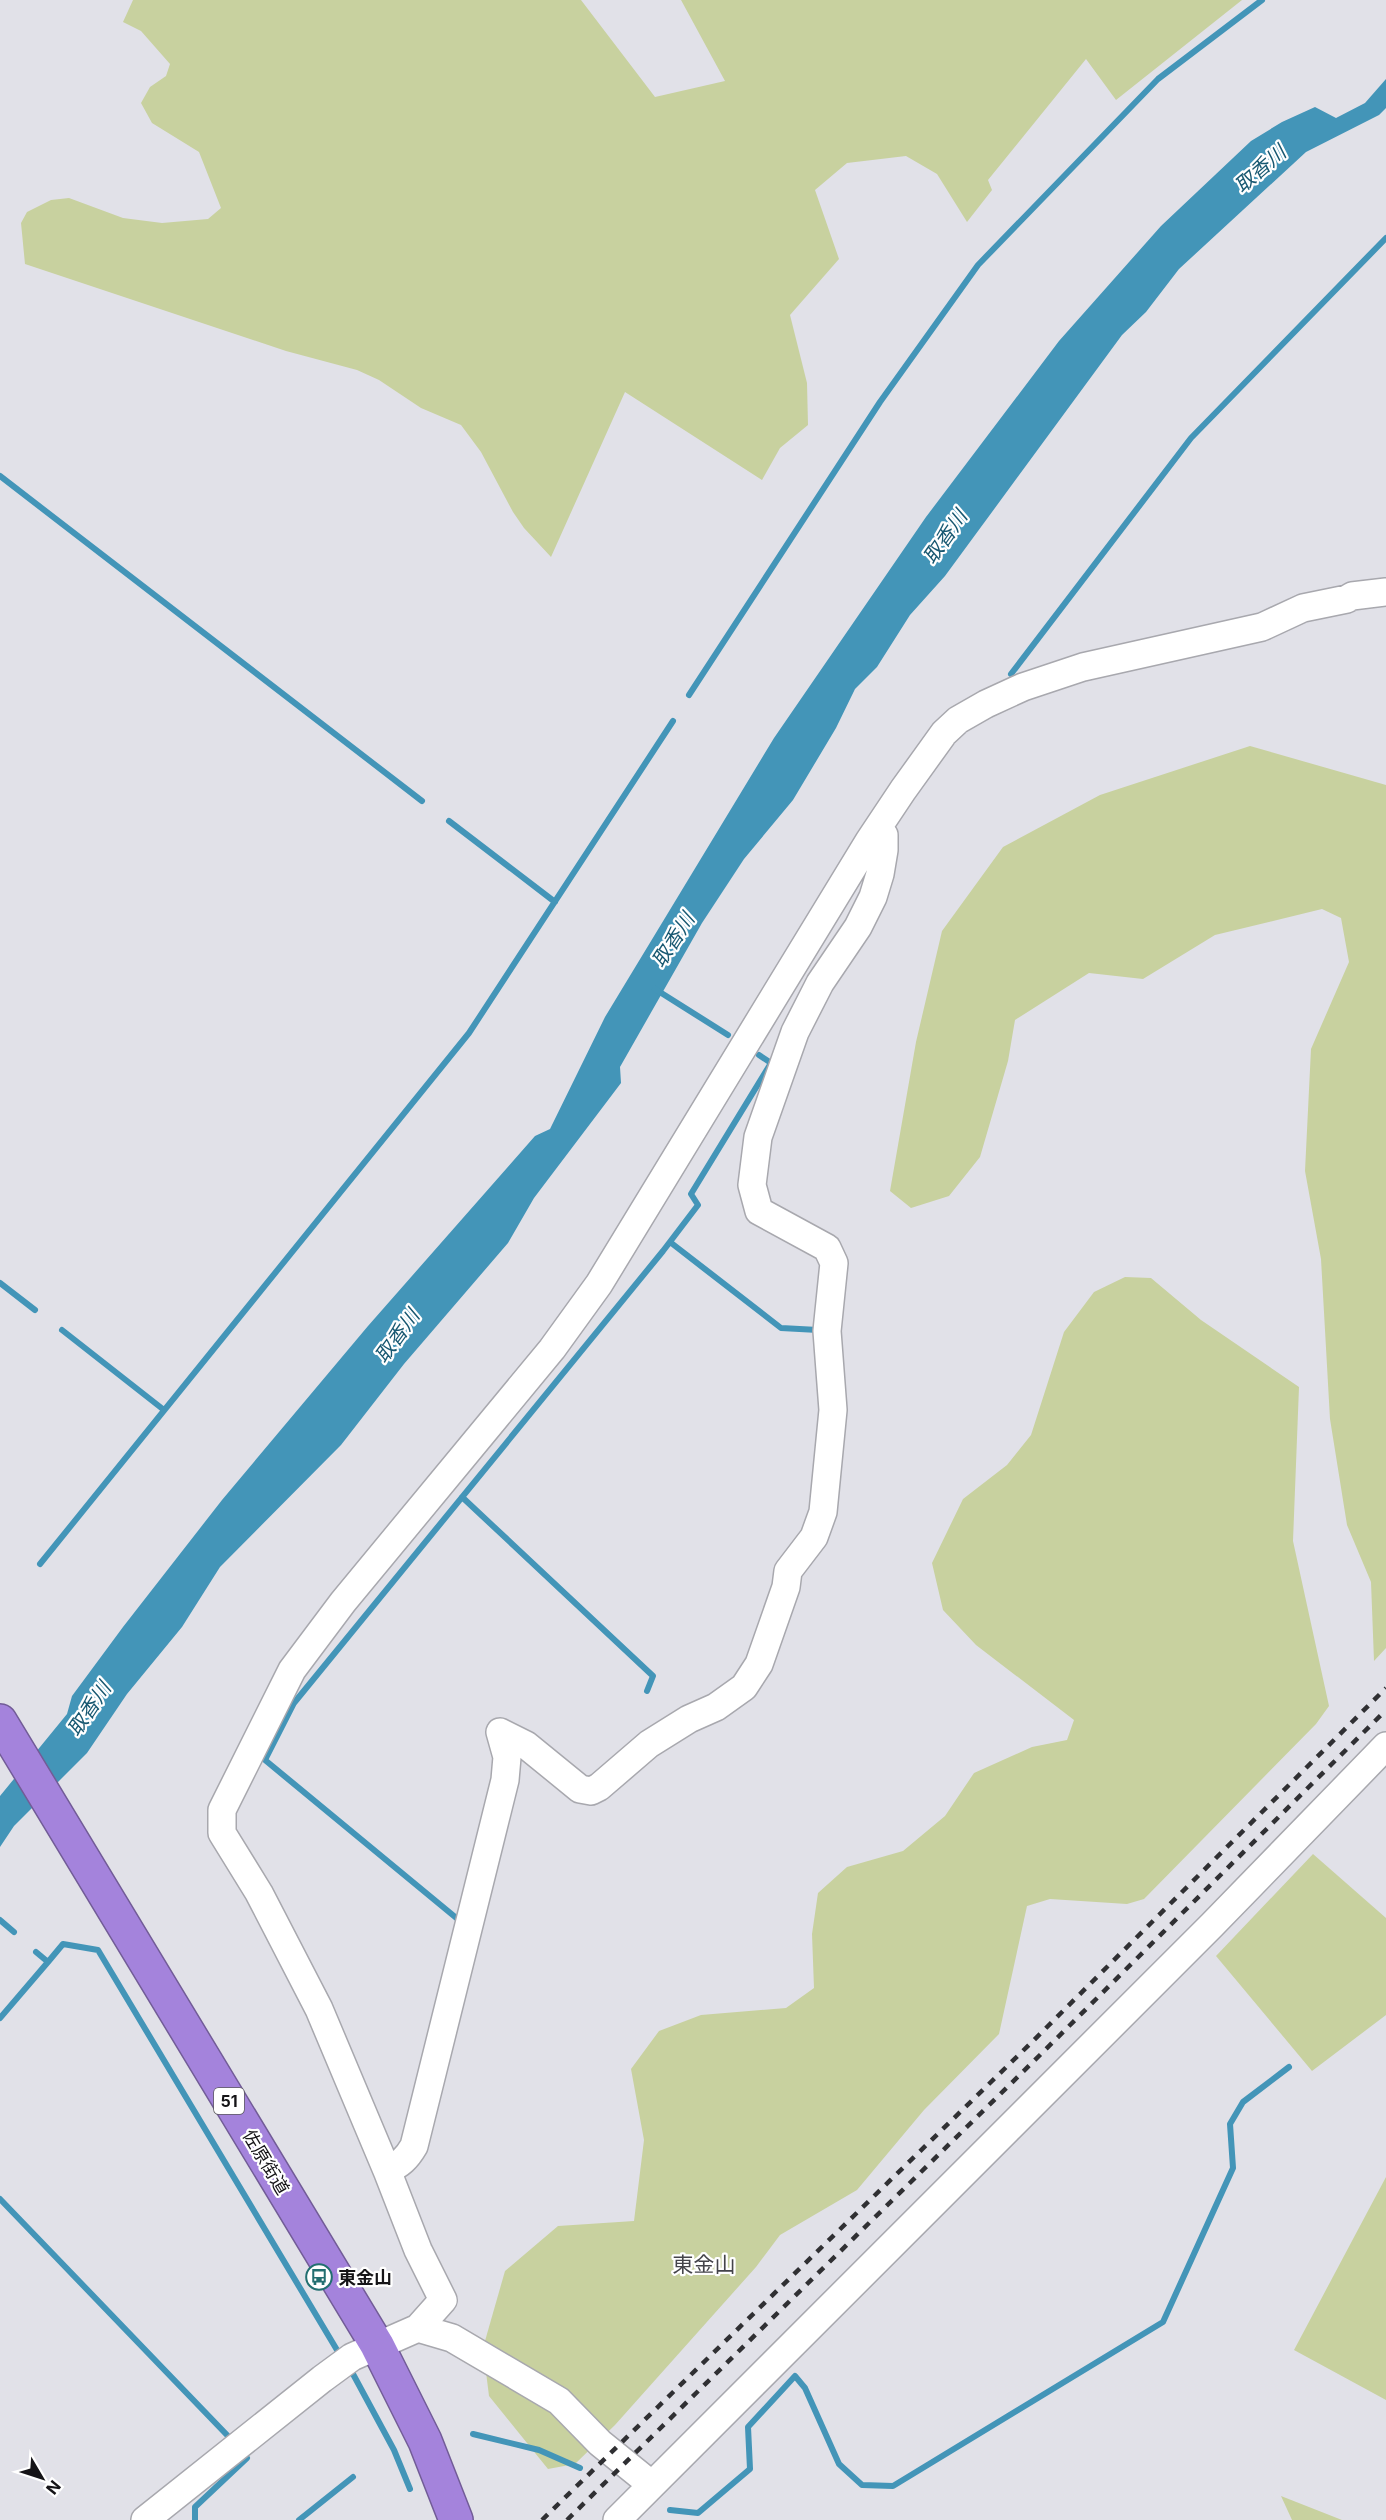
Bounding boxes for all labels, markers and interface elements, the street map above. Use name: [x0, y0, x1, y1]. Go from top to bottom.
water label: 取香川: [1229, 139, 1292, 198]
water label: 取香川: [918, 504, 973, 568]
water label: 取香川: [647, 907, 700, 972]
water label: 取香川: [370, 1303, 426, 1367]
water label: 取香川: [62, 1676, 117, 1741]
road number: 51: [214, 2088, 244, 2114]
street label: 佐原街道: [238, 2126, 294, 2198]
district label: 東金山: [673, 2252, 736, 2277]
bus stop icon: 東金山: [304, 2262, 334, 2292]
place label: 東金山: [338, 2267, 392, 2288]
north arrow: [12, 2448, 72, 2508]
text: N: [42, 2476, 65, 2498]

